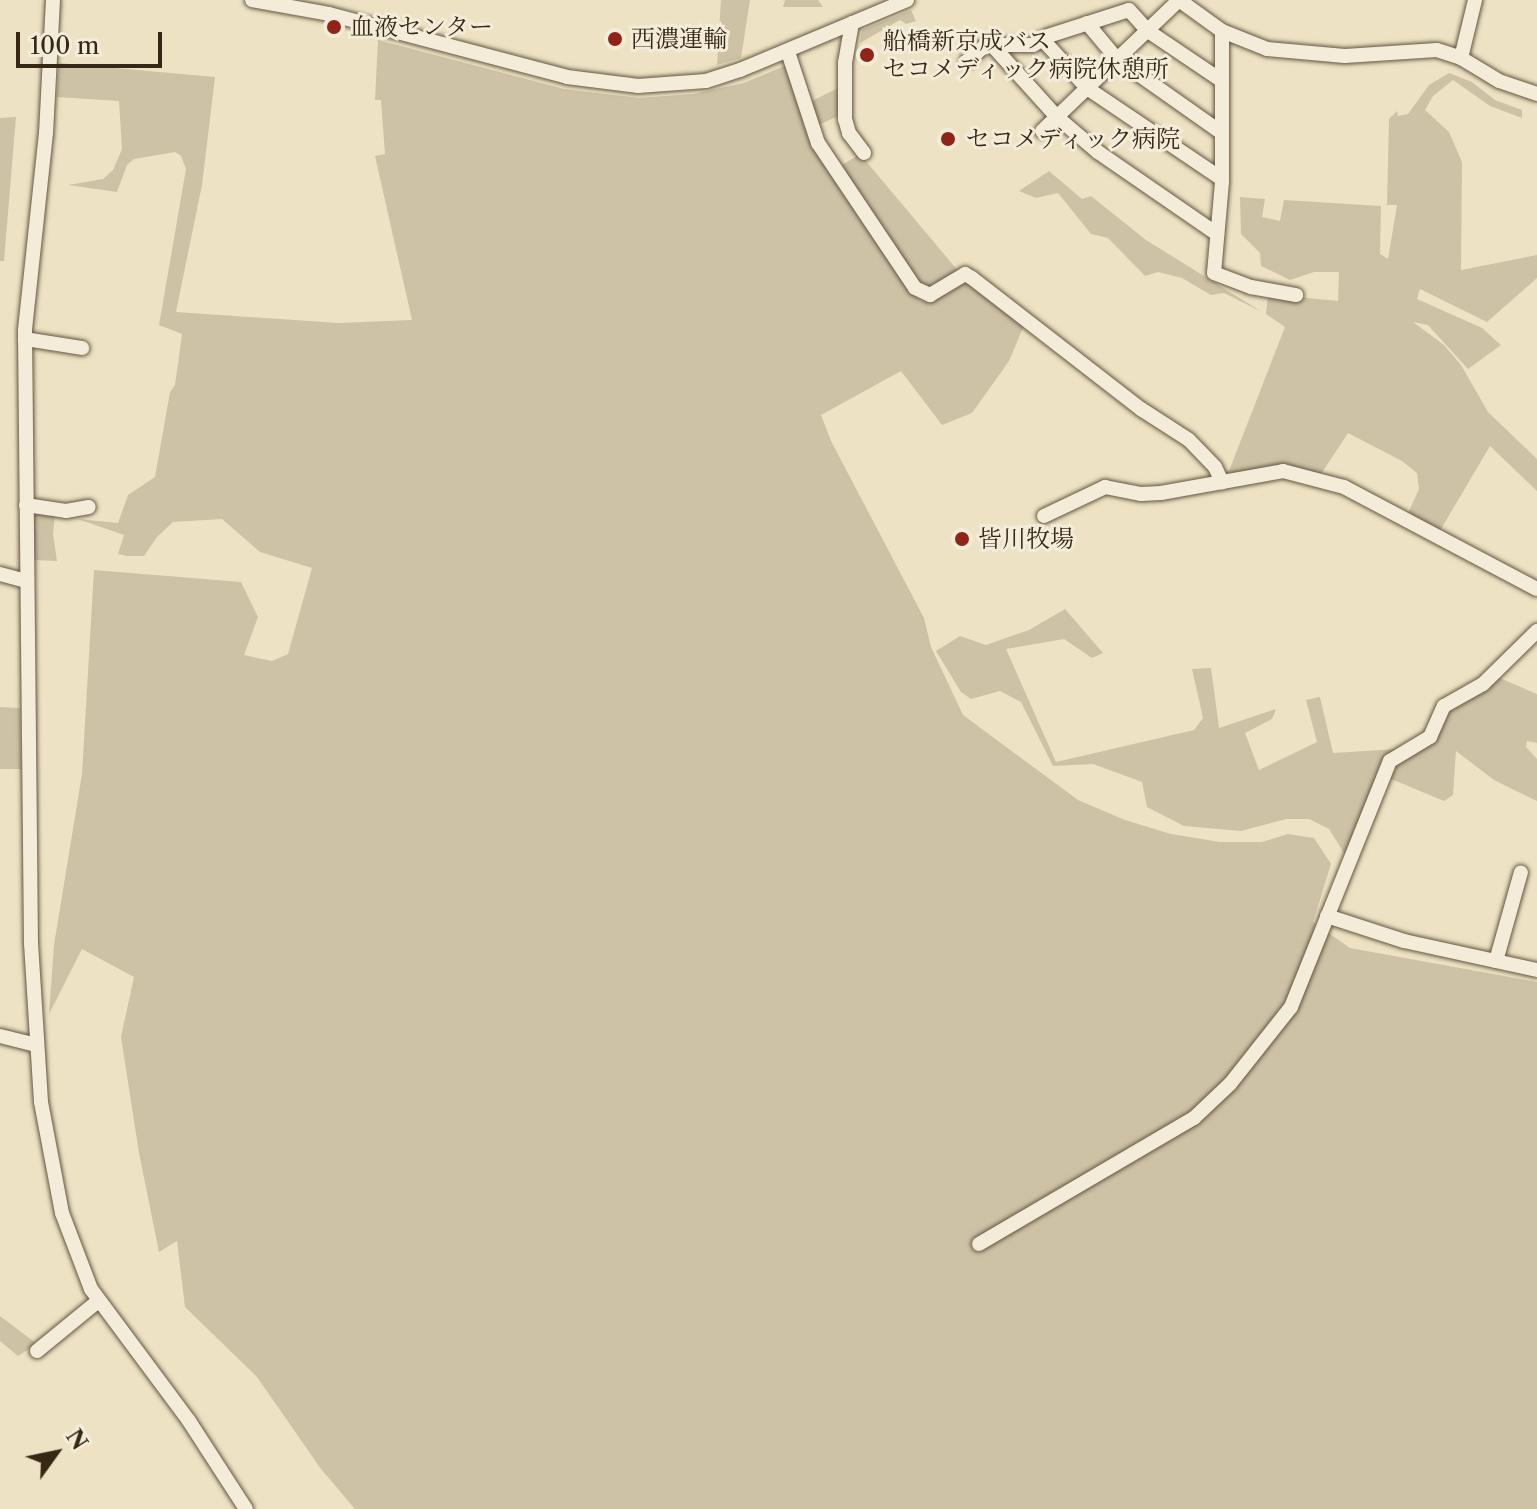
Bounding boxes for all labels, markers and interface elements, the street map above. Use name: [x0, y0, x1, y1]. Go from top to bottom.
place label: 血液センター: [350, 13, 494, 41]
scale bar: [20, 16, 166, 66]
marker: 血液センター: [325, 18, 343, 36]
place label: 西濃運輸: [631, 25, 727, 53]
place label: 船橋新京成バス セコメディック病院休憩所: [883, 27, 1171, 83]
marker: 西濃運輸: [606, 30, 624, 48]
text: 100 m: [30, 31, 99, 60]
marker: 船橋新京成バス セコメディック病院休憩所: [858, 46, 876, 64]
place label: セコメディック病院: [966, 125, 1182, 153]
marker: セコメディック病院: [937, 128, 959, 150]
place label: 皆川牧場: [978, 525, 1074, 553]
marker: 皆川牧場: [953, 530, 971, 548]
north arrow: [16, 1413, 96, 1493]
text: N: [60, 1424, 93, 1455]

